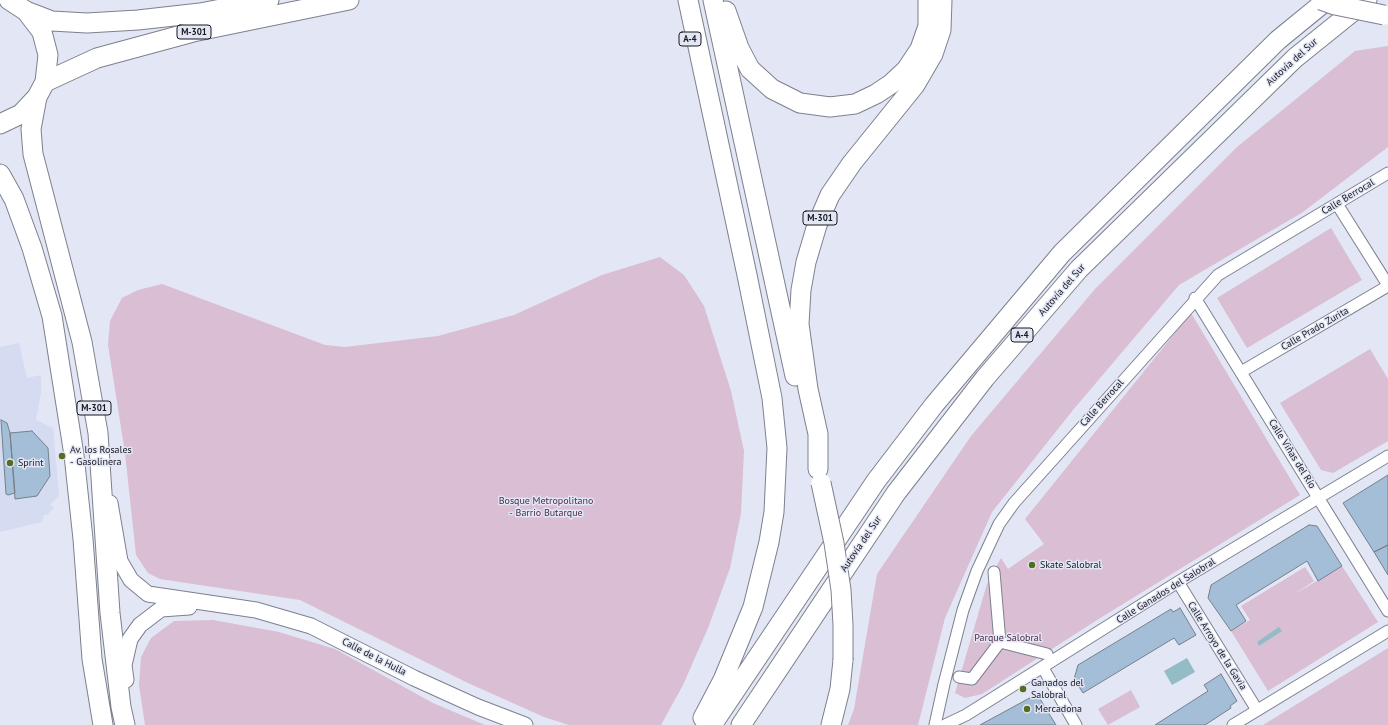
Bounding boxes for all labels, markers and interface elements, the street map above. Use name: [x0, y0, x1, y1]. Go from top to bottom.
road number: M-301: [177, 25, 211, 39]
road number: A-4: [679, 32, 701, 46]
street label: Autovía del Sur: [1264, 36, 1320, 88]
street label: Calle Berrocal: [1319, 177, 1377, 217]
road number: M-301: [803, 211, 837, 225]
street label: Autovía del Sur: [1036, 262, 1088, 318]
street label: Calle Prado Zurita: [1279, 305, 1351, 353]
road number: A-4: [1011, 328, 1033, 342]
street label: Calle Berrocal: [1078, 377, 1126, 429]
road number: M-301: [77, 401, 111, 415]
street label: Calle Viñas del Río: [1266, 417, 1318, 491]
place label: Av. los Rosales - Gasolinera: [70, 444, 132, 468]
marker: Av. los Rosales - Gasolinera: [57, 451, 67, 461]
place label: Sprint: [18, 457, 44, 469]
marker: Sprint: [5, 458, 15, 468]
park label: Bosque Metropolitano - Barrio Butarque: [499, 495, 593, 518]
street label: Autovía del Sur: [838, 514, 884, 574]
street label: Calle Ganados del Salobral: [1114, 556, 1218, 626]
place label: Skate Salobral: [1040, 559, 1101, 571]
marker: Skate Salobral: [1027, 560, 1037, 570]
street label: Calle Arroyo de la Gavia: [1185, 600, 1249, 692]
park label: Parque Salobral: [974, 632, 1042, 644]
street label: Calle de la Hulla: [340, 636, 408, 678]
place label: Ganados del Salobral: [1031, 677, 1084, 700]
marker: Ganados del Salobral: [1018, 684, 1028, 694]
place label: Mercadona: [1035, 703, 1082, 715]
marker: Mercadona: [1022, 704, 1032, 714]

